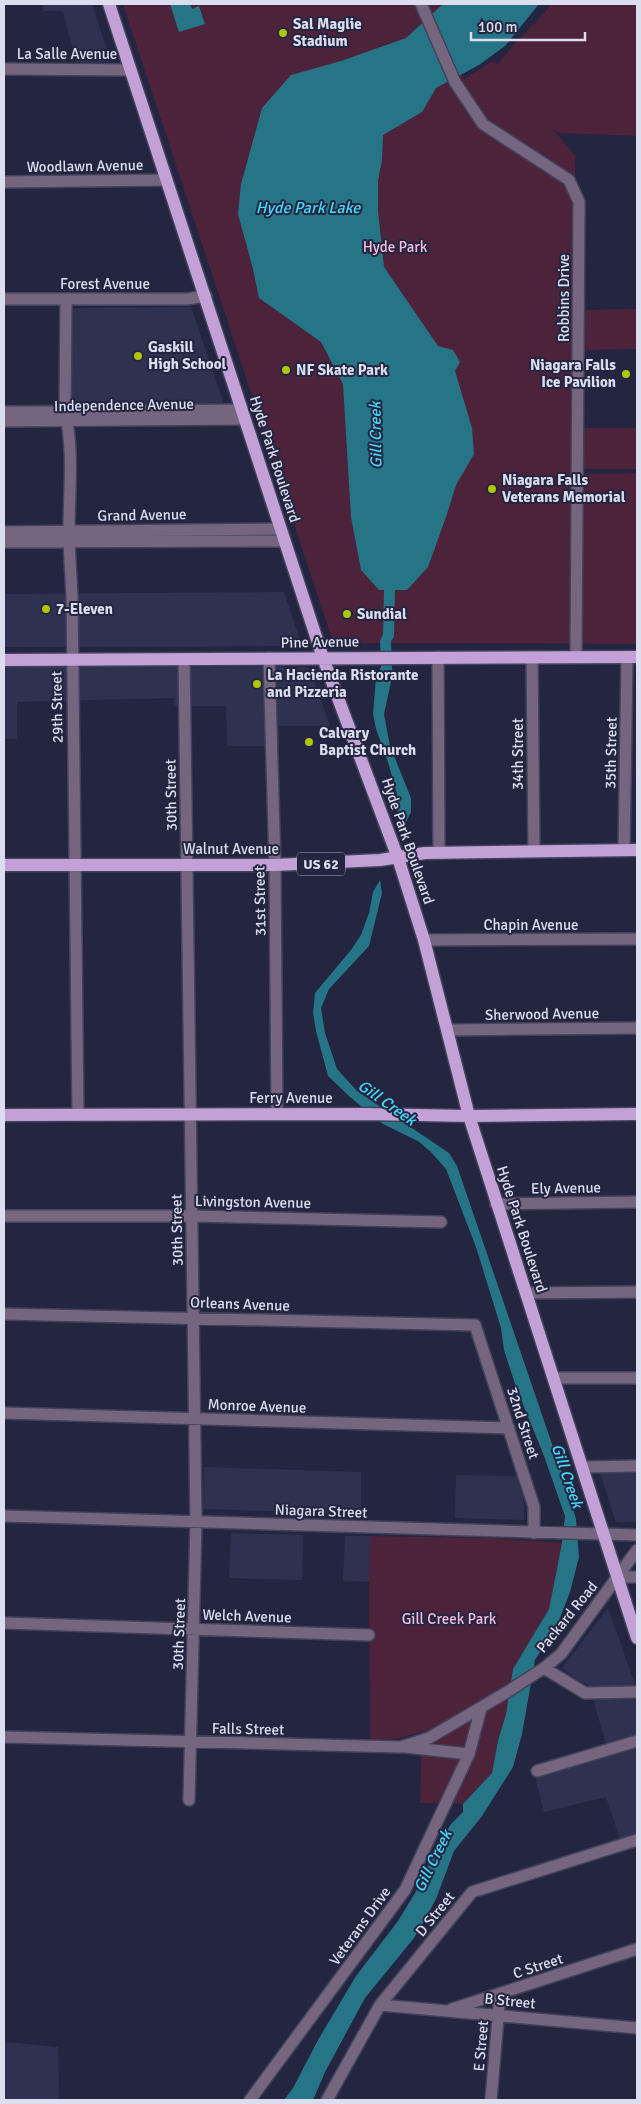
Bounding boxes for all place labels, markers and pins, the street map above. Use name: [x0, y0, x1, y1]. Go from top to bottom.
place label: Sal Maglie Stadium: [293, 15, 362, 50]
marker: Sal Maglie Stadium: [277, 27, 289, 39]
place label: Gaskill High School: [148, 338, 227, 373]
marker: Gaskill High School: [132, 350, 144, 362]
place label: Niagara Falls Ice Pavilion: [530, 356, 616, 391]
place label: NF Skate Park: [296, 361, 388, 379]
marker: NF Skate Park: [280, 364, 292, 376]
marker: Niagara Falls Ice Pavilion: [620, 368, 632, 380]
place label: Niagara Falls Veterans Memorial: [502, 471, 626, 506]
marker: Niagara Falls Veterans Memorial: [486, 483, 498, 495]
place label: 7-Eleven: [56, 600, 113, 618]
marker: 7-Eleven: [40, 603, 52, 615]
place label: Sundial: [357, 605, 407, 623]
marker: Sundial: [341, 608, 353, 620]
place label: La Hacienda Ristorante and Pizzeria: [267, 666, 419, 701]
marker: La Hacienda Ristorante and Pizzeria: [251, 678, 263, 690]
place label: Calvary Baptist Church: [319, 724, 416, 759]
marker: Calvary Baptist Church: [303, 736, 315, 748]

